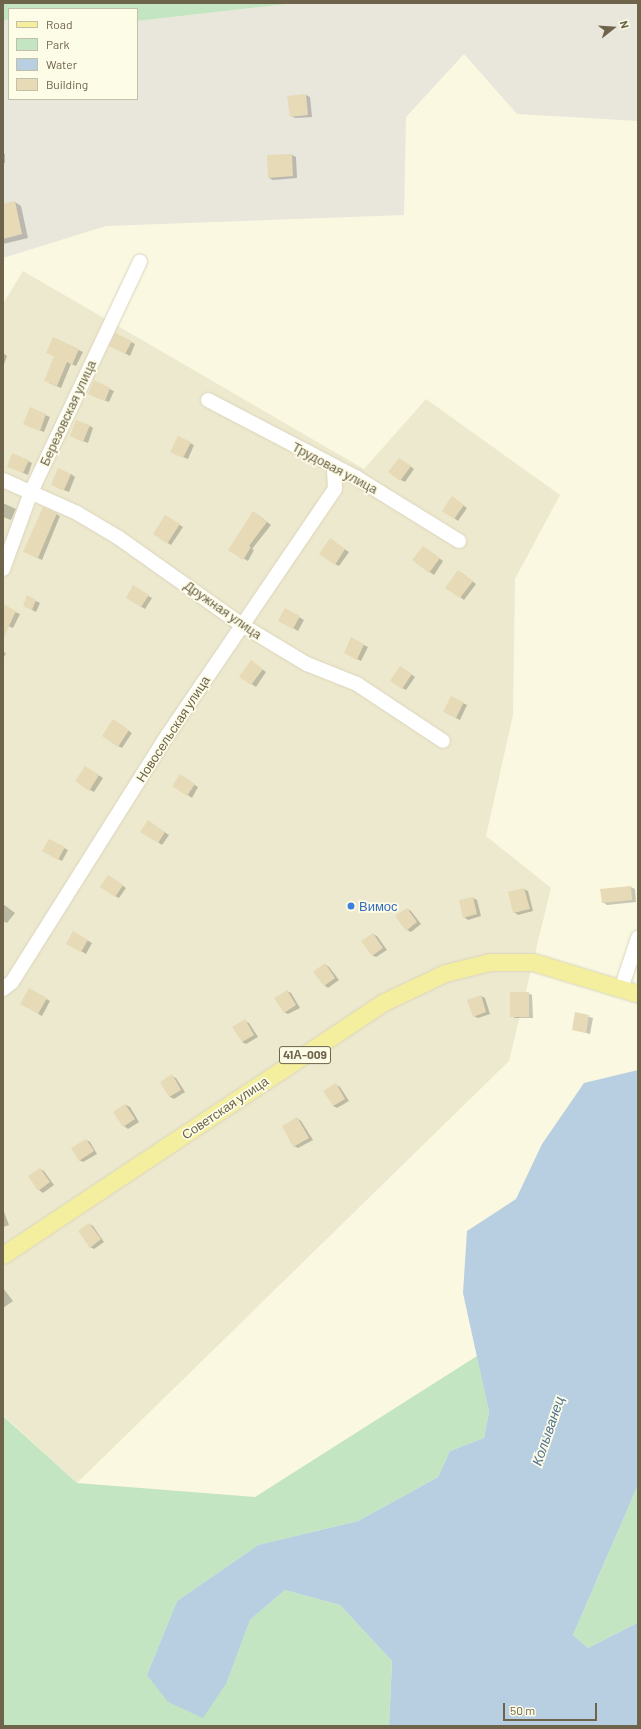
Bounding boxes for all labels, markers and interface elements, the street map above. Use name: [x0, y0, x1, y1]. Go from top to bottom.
legend: [8, 8, 138, 100]
north arrow: [593, 8, 633, 48]
text: Road: [46, 17, 73, 31]
text: N: [618, 19, 632, 30]
text: Park: [46, 37, 70, 51]
text: Water: [46, 57, 77, 71]
text: Building: [46, 77, 88, 91]
street label: Березовская улица: [37, 358, 99, 468]
street label: Трудовая улица: [290, 439, 380, 497]
street label: Дружная улица: [181, 578, 265, 642]
street label: Новосельская улица: [133, 673, 213, 785]
place label: Вимос: [359, 898, 398, 914]
marker: Вимос: [346, 901, 356, 911]
road number: 41А-009: [279, 1045, 331, 1065]
street label: Советская улица: [179, 1073, 271, 1143]
water label: Колыванец: [528, 1394, 568, 1468]
scale bar: [505, 1695, 599, 1721]
text: 50 m: [510, 1703, 535, 1717]

